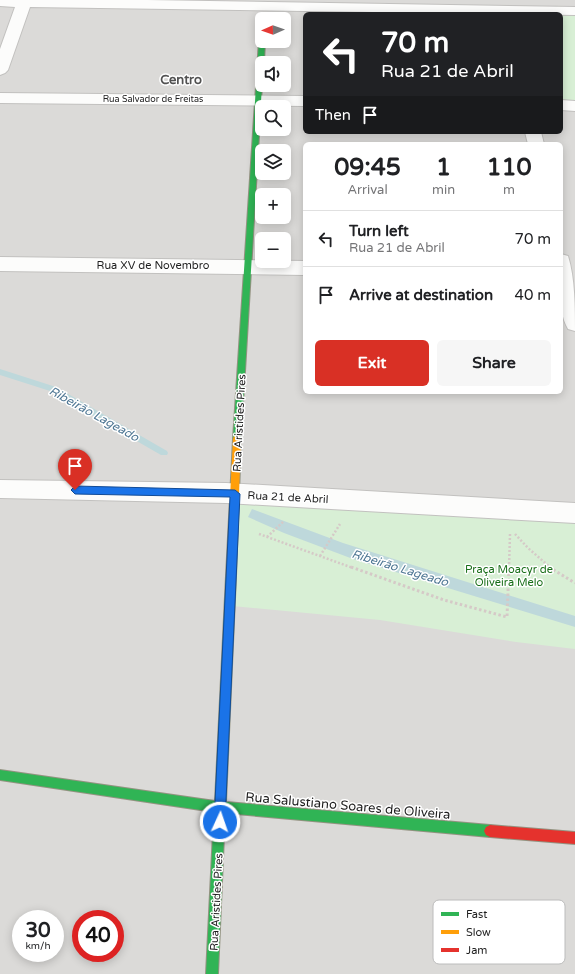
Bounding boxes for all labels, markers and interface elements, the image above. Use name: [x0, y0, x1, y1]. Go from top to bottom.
north arrow: [255, 12, 291, 48]
map controls: [255, 12, 291, 268]
text: 70 m: [381, 26, 449, 60]
icon: left: [315, 28, 367, 80]
button: sound: [255, 56, 291, 92]
text: Rua 21 de Abril: [381, 60, 514, 82]
district label: Centro: [160, 72, 202, 88]
street label: Rua Salvador de Freitas: [103, 94, 203, 105]
button: search: [255, 100, 291, 136]
icon: arrive: [359, 104, 381, 126]
text: Then: [315, 106, 351, 124]
button: layers: [255, 144, 291, 180]
text: 09:45: [334, 153, 401, 182]
text: 1: [436, 153, 451, 182]
text: 110: [486, 153, 532, 182]
text: Arrival: [347, 182, 388, 198]
text: min: [432, 182, 455, 198]
text: m: [503, 182, 515, 198]
button: +: [255, 188, 291, 224]
text: Turn left: [349, 222, 409, 240]
icon: left: [315, 228, 337, 250]
text: 70 m: [514, 230, 551, 248]
button: −: [255, 232, 291, 268]
text: Rua 21 de Abril: [349, 240, 445, 256]
street label: Rua XV de Novembro: [97, 259, 210, 272]
icon: arrive: [315, 284, 337, 306]
text: Arrive at destination: [349, 286, 493, 304]
text: 40 m: [514, 286, 551, 304]
button: Exit: [315, 340, 429, 386]
button: Share: [437, 340, 551, 386]
street label: Rua Aristides Pires: [230, 374, 249, 472]
water label: Ribeirão Lageado: [47, 384, 142, 445]
pin: [58, 449, 92, 490]
icon: arrive: [64, 455, 86, 477]
street label: Rua 21 de Abril: [247, 489, 329, 506]
water label: Ribeirão Lageado: [350, 547, 451, 590]
park label: Praça Moacyr de Oliveira Melo: [465, 563, 553, 589]
street label: Rua Salustiano Soares de Oliveira: [245, 789, 451, 823]
position arrow: [199, 801, 241, 843]
street label: Rua Aristides Pires: [207, 853, 226, 951]
legend: [433, 900, 565, 964]
text: Fast: [466, 908, 487, 921]
speed limit sign: 40: [72, 910, 124, 962]
text: 30: [25, 919, 51, 943]
text: Slow: [466, 926, 491, 939]
text: km/h: [25, 940, 51, 952]
text: Jam: [466, 944, 487, 957]

